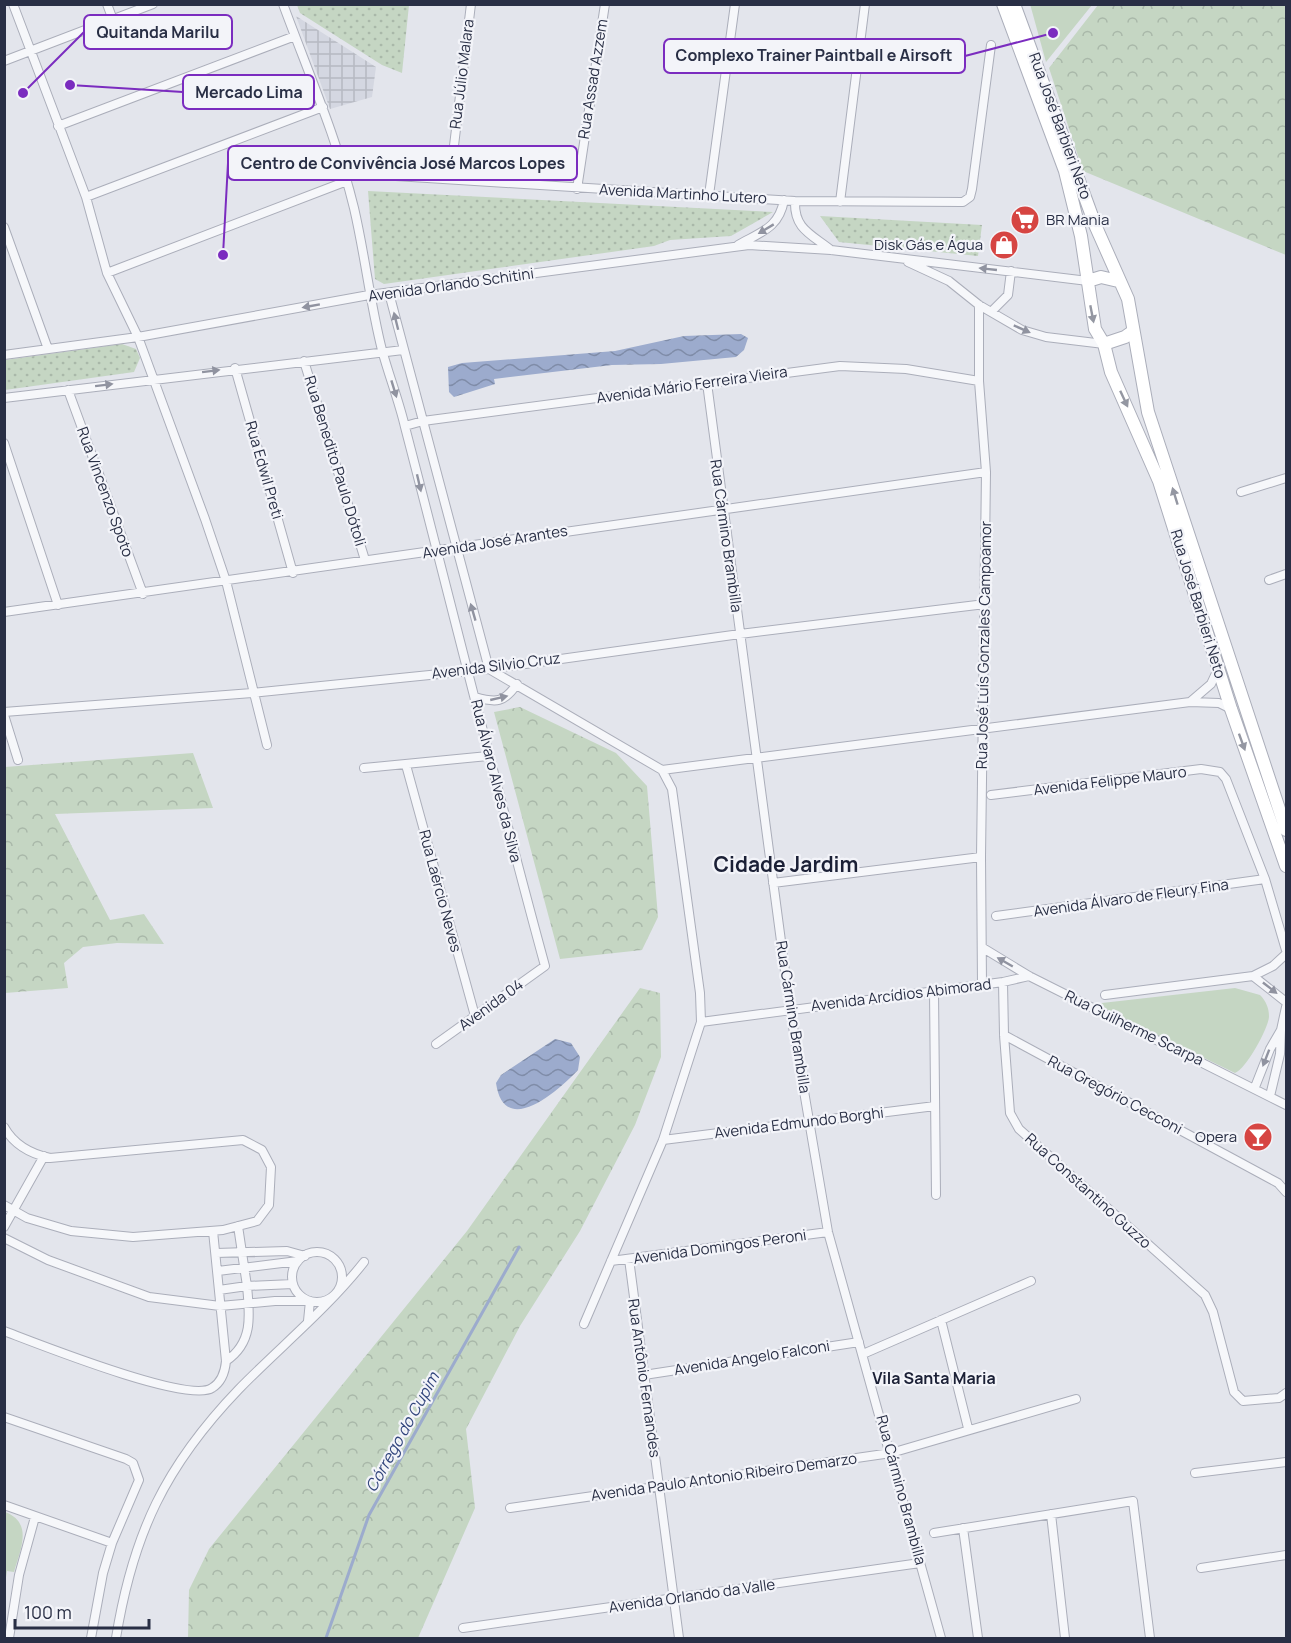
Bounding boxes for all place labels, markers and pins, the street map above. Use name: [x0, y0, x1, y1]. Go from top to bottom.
callout: Quitanda Marilu: [84, 15, 232, 49]
callout: Complexo Trainer Paintball e Airsoft: [664, 39, 965, 73]
callout: Mercado Lima: [183, 75, 314, 109]
callout: Centro de Convivência José Marcos Lopes: [228, 146, 577, 180]
supermarket icon: BR Mania: [1009, 204, 1041, 236]
place label: BR Mania: [1046, 209, 1109, 230]
shop icon: Disk Gás e Água: [988, 229, 1020, 261]
place label: Disk Gás e Água: [874, 234, 983, 255]
bar icon: Opera: [1242, 1121, 1274, 1153]
place label: Opera: [1195, 1126, 1237, 1147]

